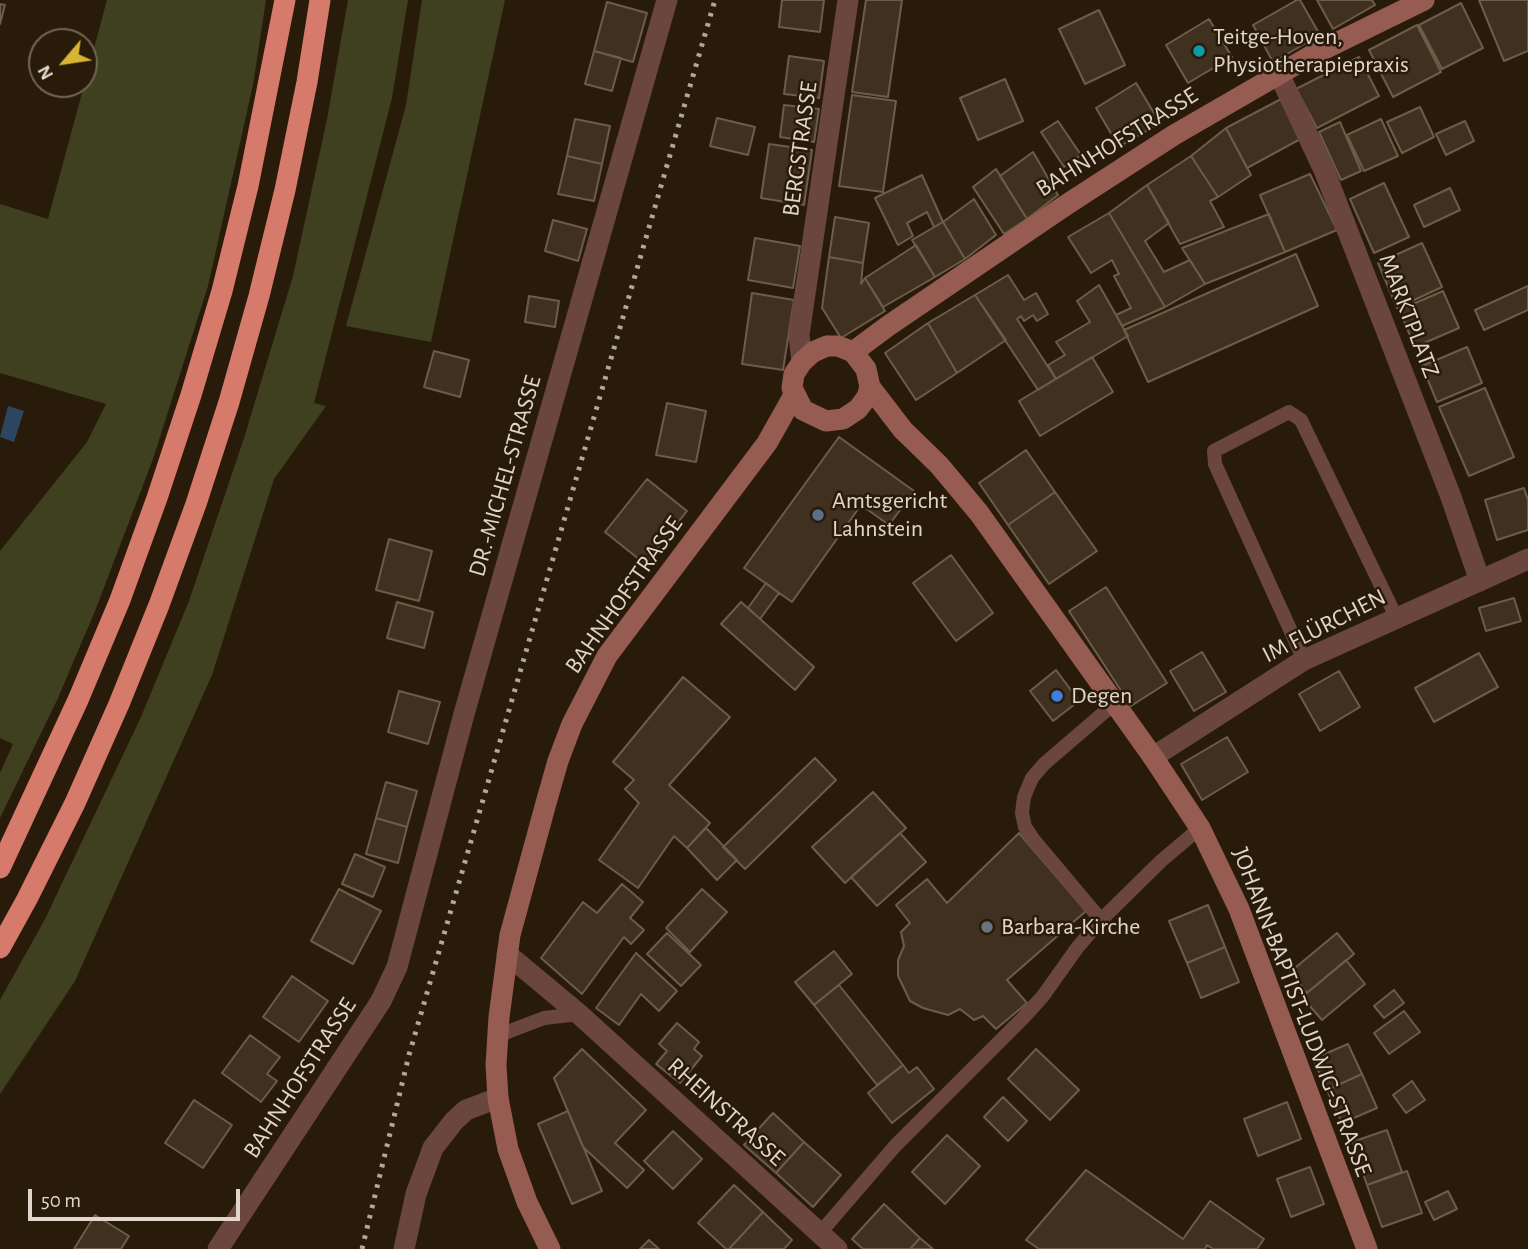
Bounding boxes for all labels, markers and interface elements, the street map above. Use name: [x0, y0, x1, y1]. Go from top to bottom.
place label: Teitge-Hoven, Physiotherapiepraxis: [1213, 23, 1409, 79]
north arrow: [28, 28, 98, 98]
marker: Teitge-Hoven, Physiotherapiepraxis: [1191, 43, 1207, 59]
text: N: [34, 62, 57, 83]
street label: BERGSTRASSE: [776, 80, 824, 218]
street label: BAHNHOFSTRASSE: [1031, 81, 1203, 203]
street label: MARKTPLATZ: [1372, 250, 1446, 382]
street label: DR.-MICHEL-STRASSE: [463, 372, 547, 580]
place label: Amtsgericht Lahnstein: [832, 487, 947, 543]
marker: Amtsgericht Lahnstein: [810, 507, 826, 523]
street label: BAHNHOFSTRASSE: [559, 511, 689, 679]
street label: IM FLÜRCHEN: [1257, 583, 1391, 669]
place label: Degen: [1071, 682, 1132, 710]
marker: Degen: [1049, 688, 1065, 704]
street label: JOHANN-BAPTIST-LUDWIG-STRASSE: [1226, 844, 1378, 1180]
place label: Barbara-Kirche: [1001, 913, 1140, 941]
marker: Barbara-Kirche: [979, 919, 995, 935]
street label: BAHNHOFSTRASSE: [237, 992, 363, 1164]
street label: RHEINSTRASSE: [661, 1052, 791, 1172]
scale bar: [32, 1176, 243, 1220]
text: 50 m: [41, 1190, 81, 1211]

